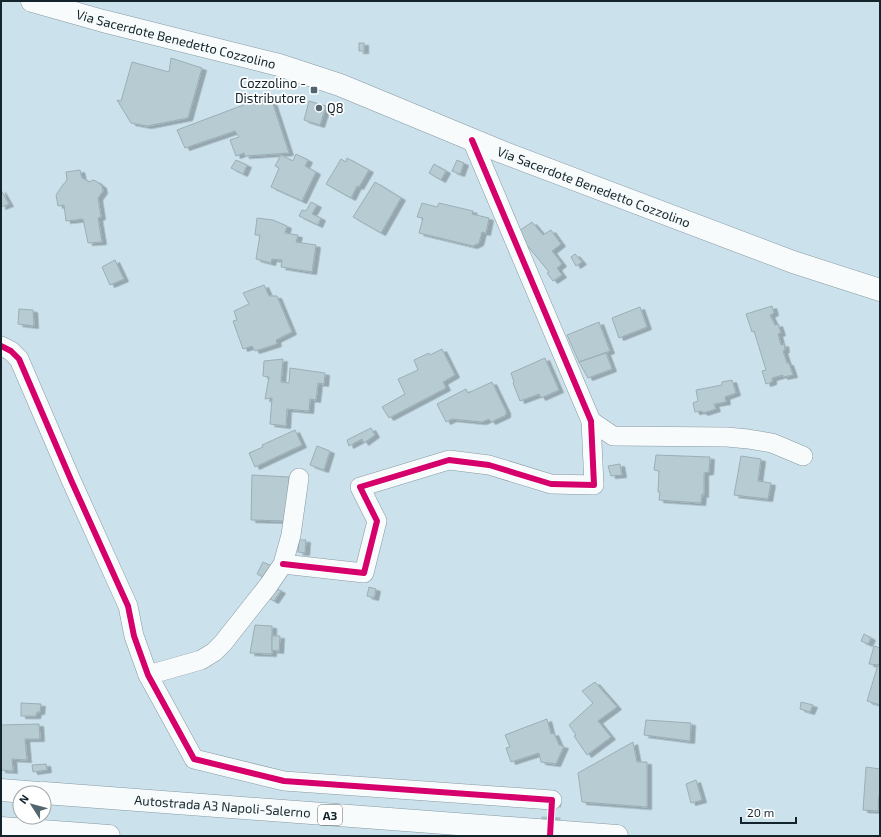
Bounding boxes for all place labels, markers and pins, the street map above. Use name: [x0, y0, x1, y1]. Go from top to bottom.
place label: Cozzolino - Distributore: [235, 75, 306, 106]
marker: Cozzolino - Distributore: [309, 85, 319, 95]
place label: Q8: [327, 100, 344, 116]
marker: Q8: [314, 103, 324, 113]

